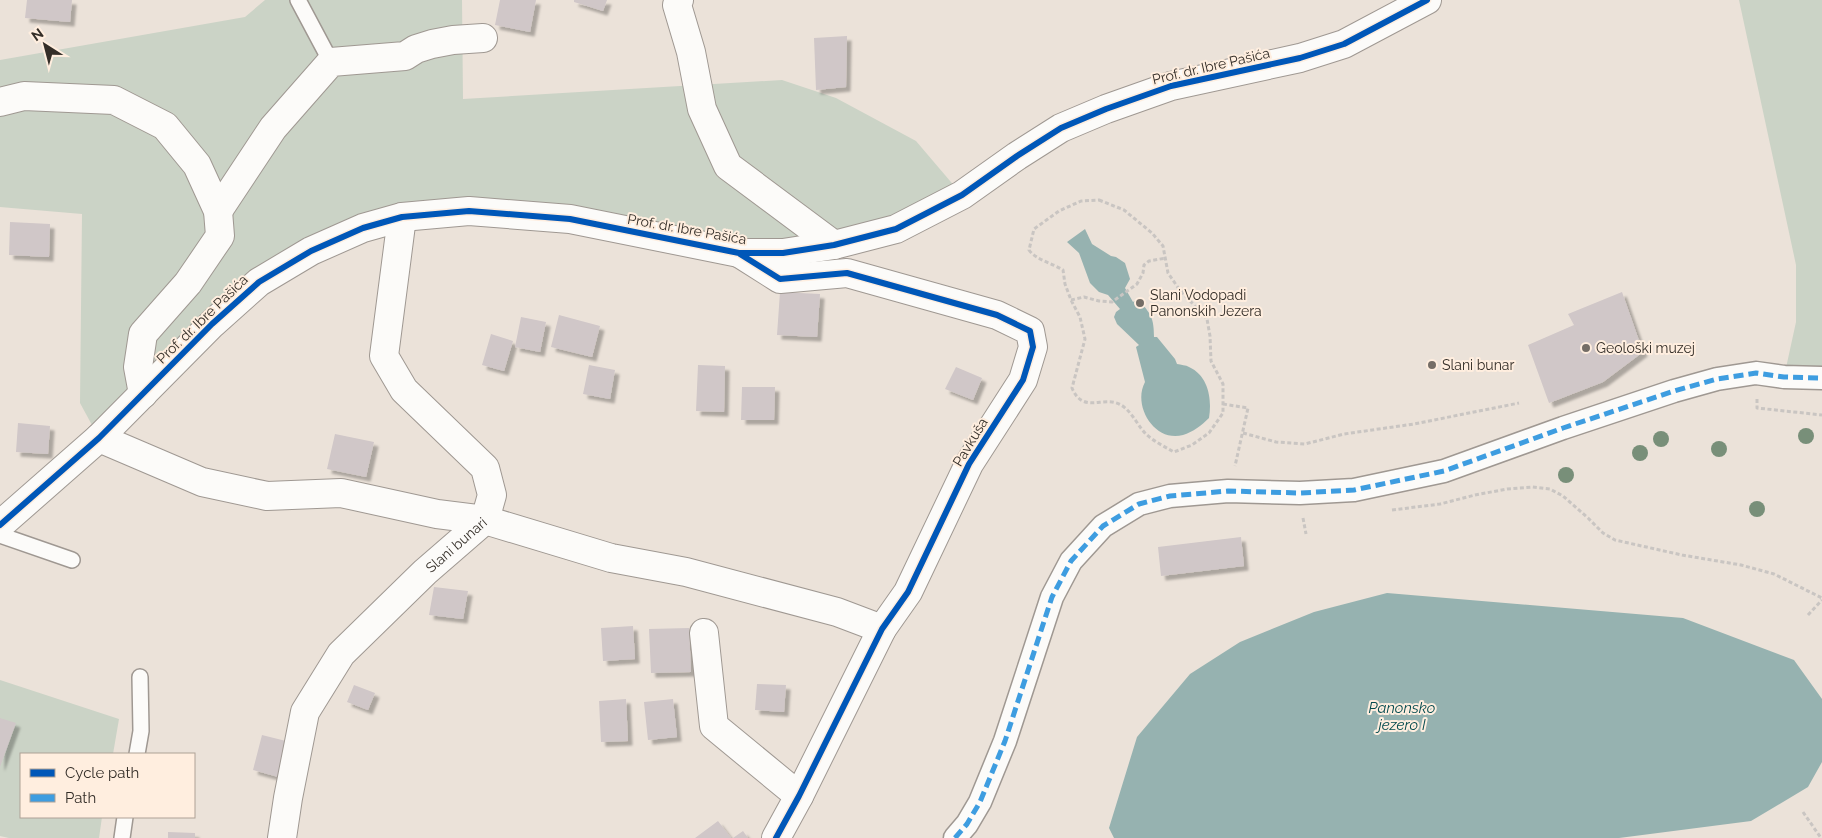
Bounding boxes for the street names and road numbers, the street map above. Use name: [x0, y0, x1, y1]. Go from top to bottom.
street label: Prof. dr. Ibre Pašića: [1151, 45, 1271, 87]
street label: Prof. dr. Ibre Pašića: [626, 211, 748, 247]
street label: Prof. dr. Ibre Pašića: [153, 271, 251, 367]
street label: Pavkuša: [949, 415, 991, 469]
street label: Slani bunari: [422, 514, 490, 576]

